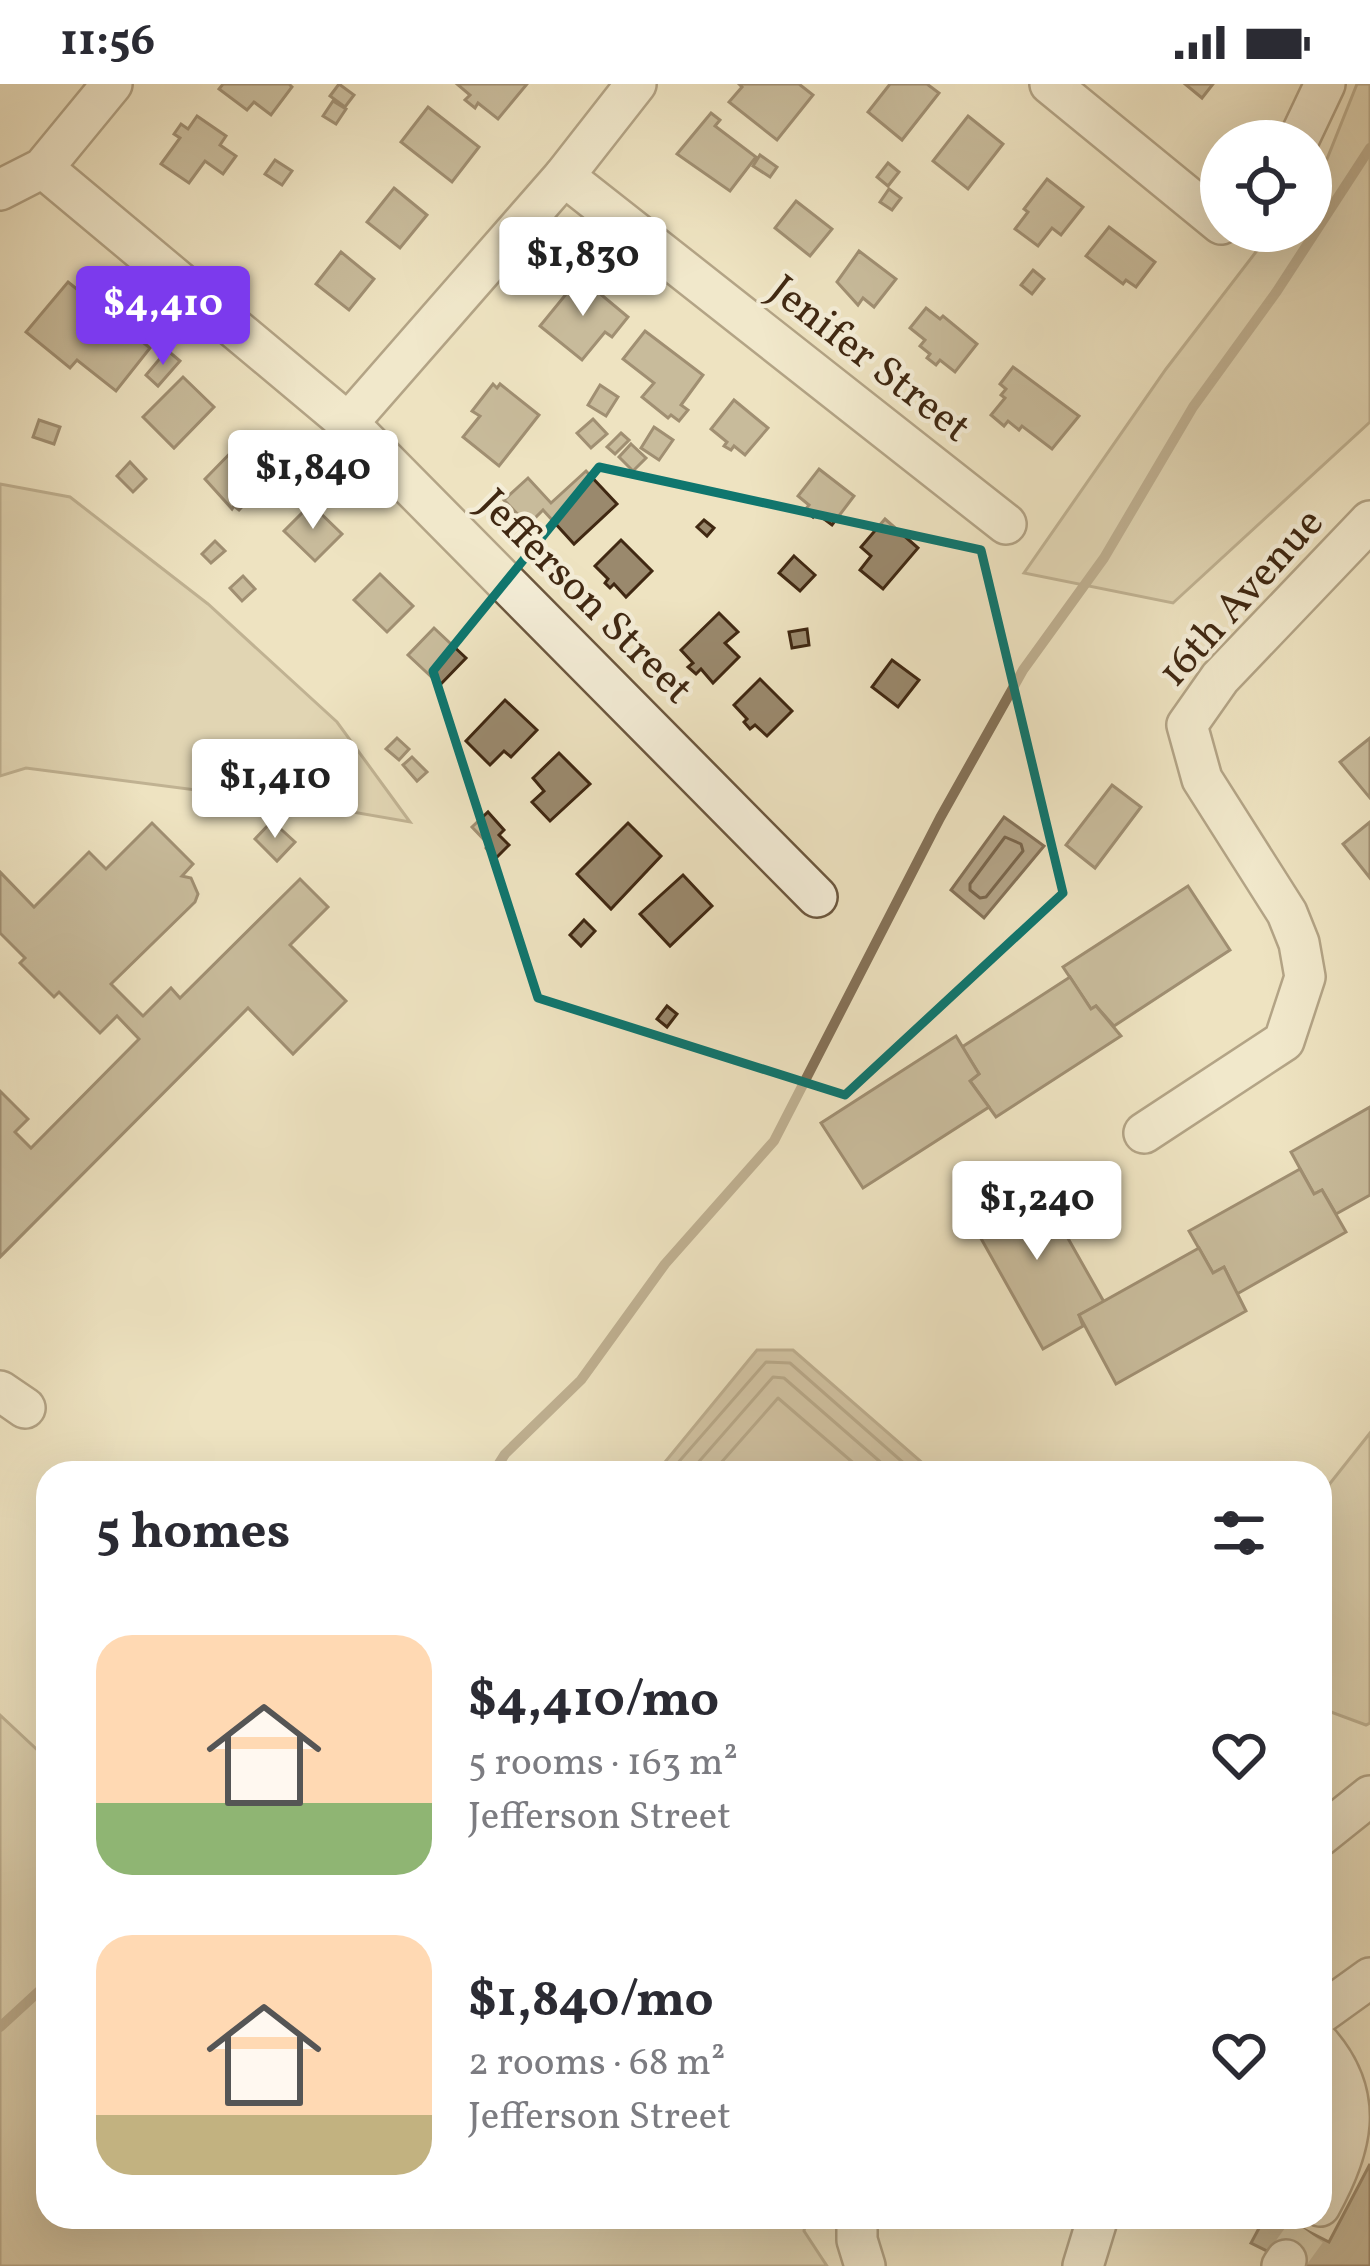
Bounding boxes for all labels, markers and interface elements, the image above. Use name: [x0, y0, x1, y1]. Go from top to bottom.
text: 11:56: [60, 11, 155, 74]
map controls: [1200, 120, 1332, 252]
button: locate: [1200, 120, 1332, 252]
pin: $1,830: [485, 217, 681, 319]
text: $1,830: [526, 229, 640, 283]
street label: Jenifer Street: [755, 263, 982, 458]
pin: $4,410: [65, 266, 261, 368]
text: $4,410: [103, 278, 223, 332]
pin: $1,840: [215, 430, 411, 532]
text: $1,840: [255, 442, 371, 496]
street label: Jefferson Street: [463, 477, 705, 719]
street label: 16th Avenue: [1146, 496, 1339, 702]
pin: $1,410: [177, 739, 373, 841]
text: $1,410: [219, 751, 331, 805]
pin: $1,240: [939, 1161, 1135, 1263]
text: $1,240: [979, 1173, 1095, 1227]
text: 5 homes: [96, 1498, 290, 1569]
icon: filters: [1206, 1500, 1272, 1566]
text: $4,410/mo: [468, 1666, 719, 1737]
icon: home: [192, 1683, 336, 1827]
icon: heart: [1206, 1722, 1272, 1788]
text: 5 rooms · 163 m²: [468, 1737, 738, 1791]
text: Jefferson Street: [468, 1791, 731, 1845]
text: $1,840/mo: [468, 1966, 714, 2037]
icon: home: [192, 1983, 336, 2127]
icon: heart: [1206, 2022, 1272, 2088]
text: 2 rooms · 68 m²: [468, 2037, 725, 2091]
text: Jefferson Street: [468, 2091, 731, 2145]

